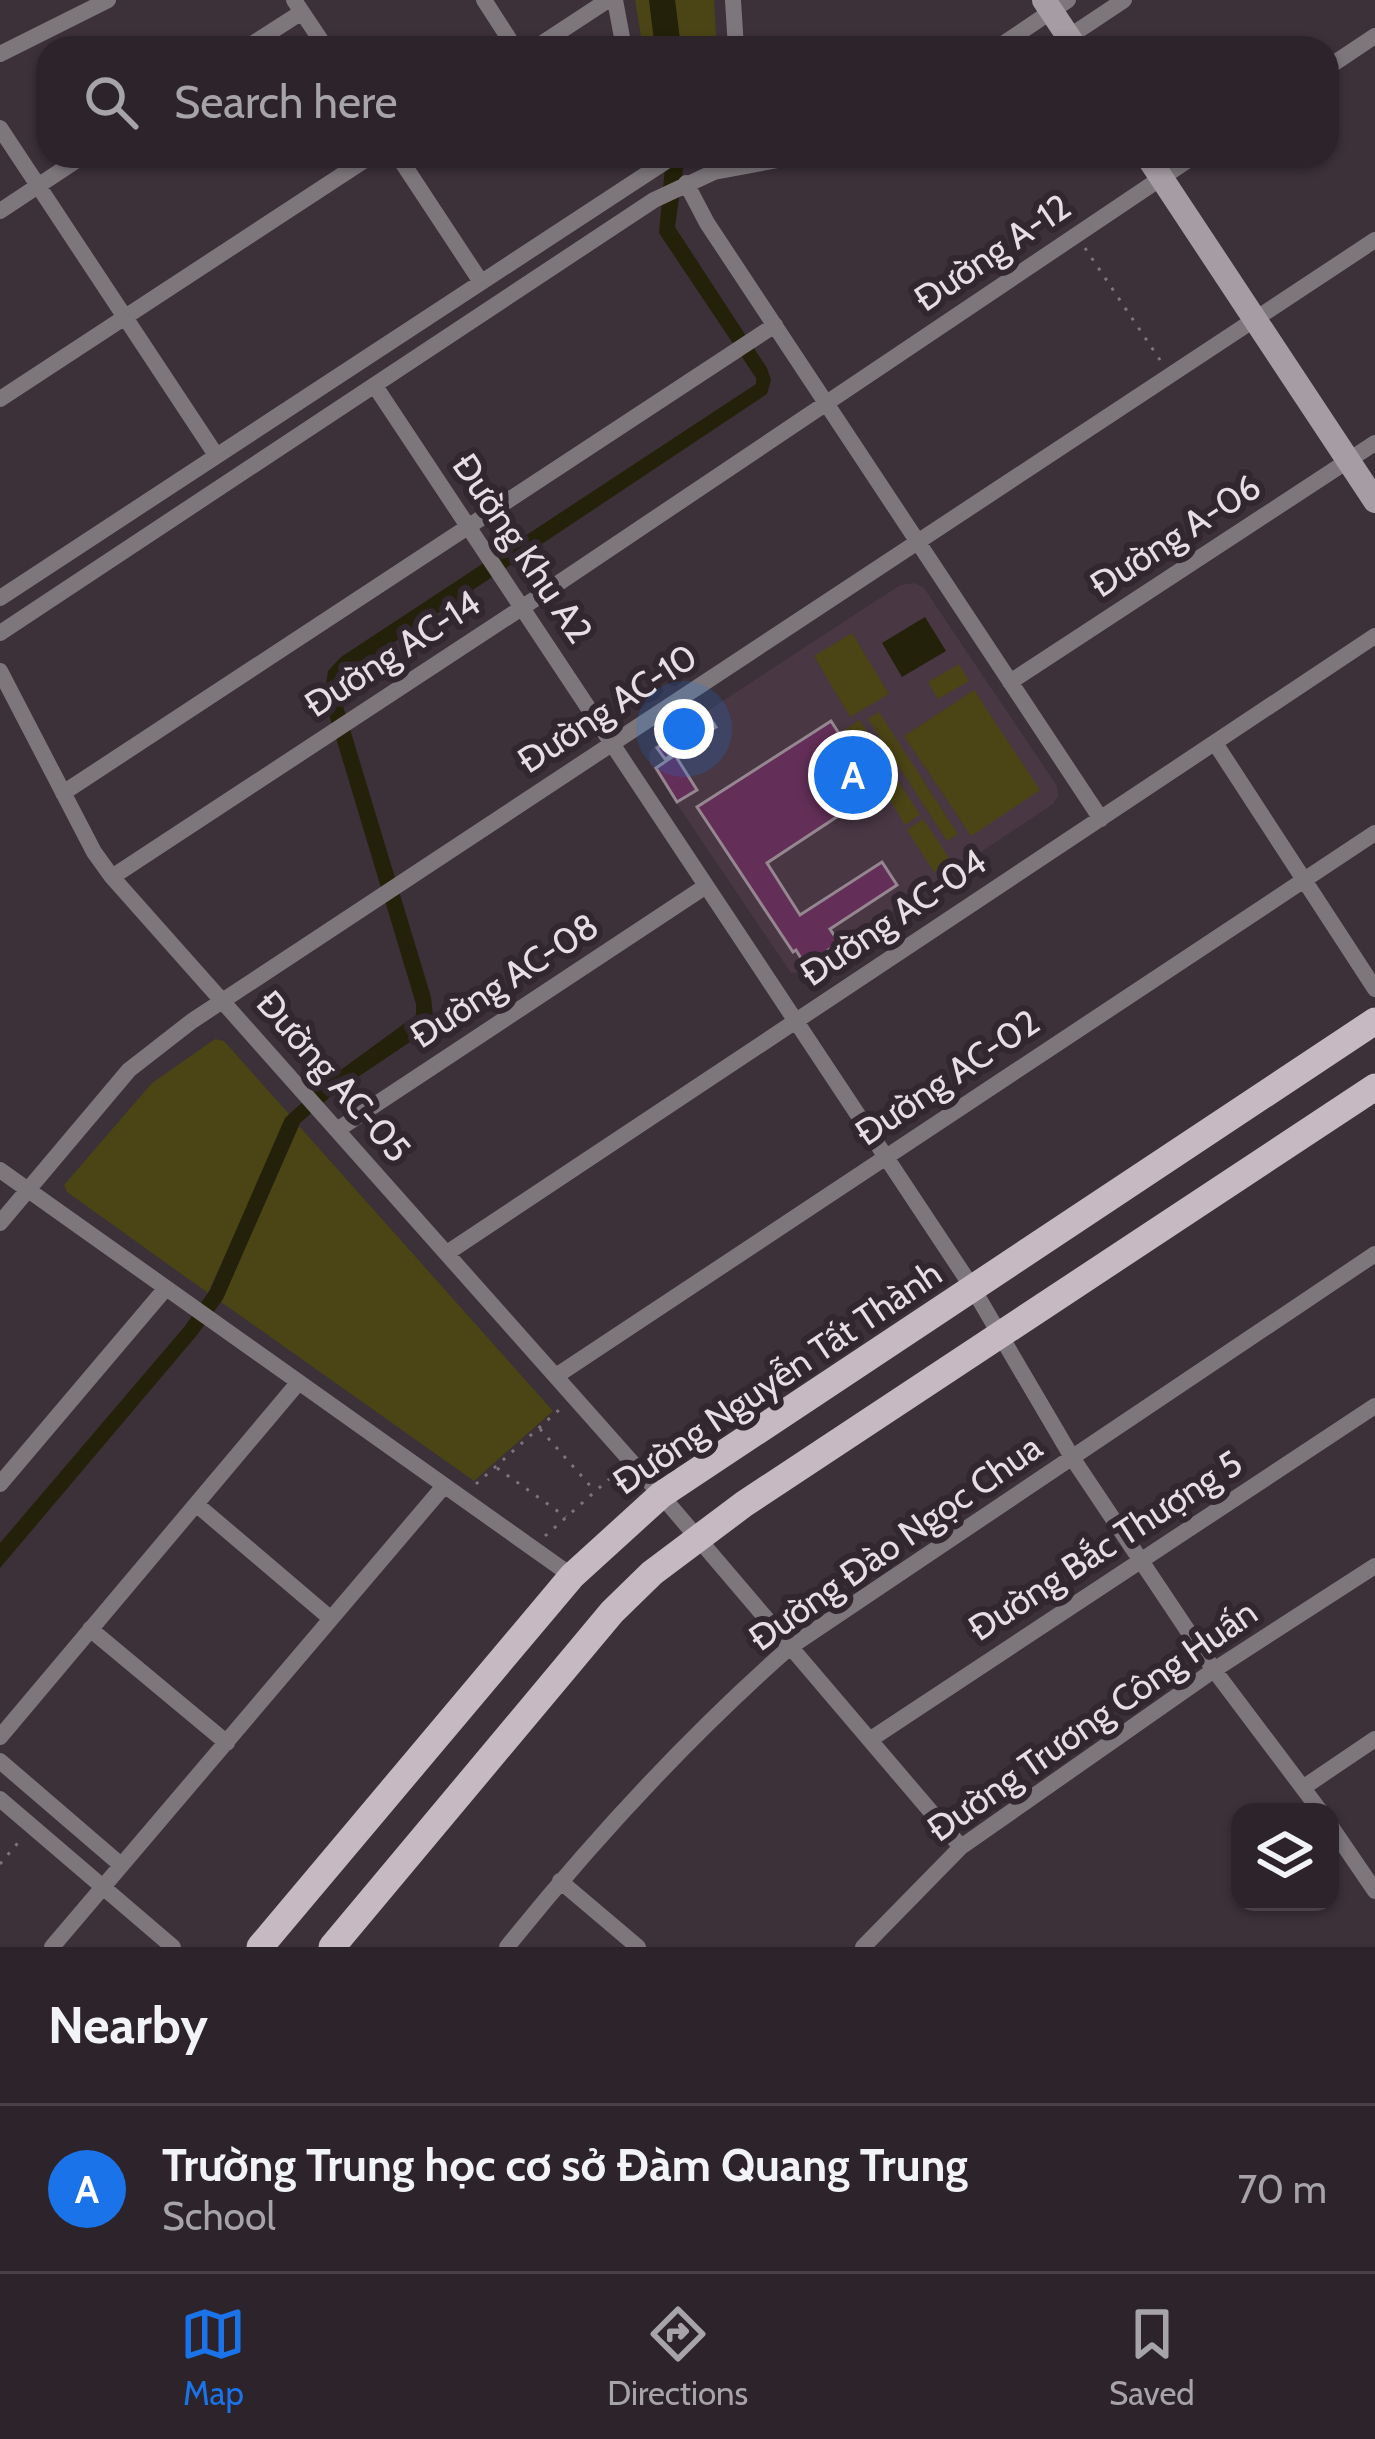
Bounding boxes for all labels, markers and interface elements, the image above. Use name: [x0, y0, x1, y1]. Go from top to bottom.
search box: [36, 36, 1339, 168]
icon: search: [78, 69, 144, 135]
text: Search here: [174, 75, 398, 129]
street label: Đường A-12: [906, 184, 1078, 320]
street label: Đường Khu A2: [444, 445, 602, 651]
street label: Đường A-06: [1082, 464, 1268, 606]
street label: Đường AC-14: [296, 580, 488, 726]
street label: Đường AC-10: [509, 634, 705, 782]
your location: [654, 699, 714, 759]
pin: A: [814, 730, 892, 820]
street label: Đường AC-04: [792, 839, 994, 995]
street label: Đường AC-08: [402, 903, 606, 1057]
street label: Đường AC-05: [248, 981, 420, 1171]
street label: Đường AC-02: [847, 999, 1047, 1155]
street label: Đường Nguyễn Tất Thành: [604, 1251, 950, 1503]
street label: Đường Đào Ngọc Chua: [740, 1424, 1050, 1660]
street label: Đường Bắc Thượng 5: [960, 1440, 1250, 1650]
street label: Đường Trương Công Huấn: [919, 1590, 1265, 1850]
map controls: [1231, 1803, 1339, 1911]
button: layers: [1231, 1803, 1339, 1911]
text: Nearby: [48, 1994, 208, 2056]
text: Trường Trung học cơ sở Đàm Quang Trung: [162, 2138, 968, 2192]
text: A: [75, 2165, 99, 2213]
text: 70 m: [1238, 2165, 1327, 2213]
text: School: [162, 2192, 276, 2240]
tab: Map: [180, 2301, 246, 2413]
tab: Directions: [607, 2301, 748, 2413]
tab: Saved: [1109, 2301, 1195, 2413]

